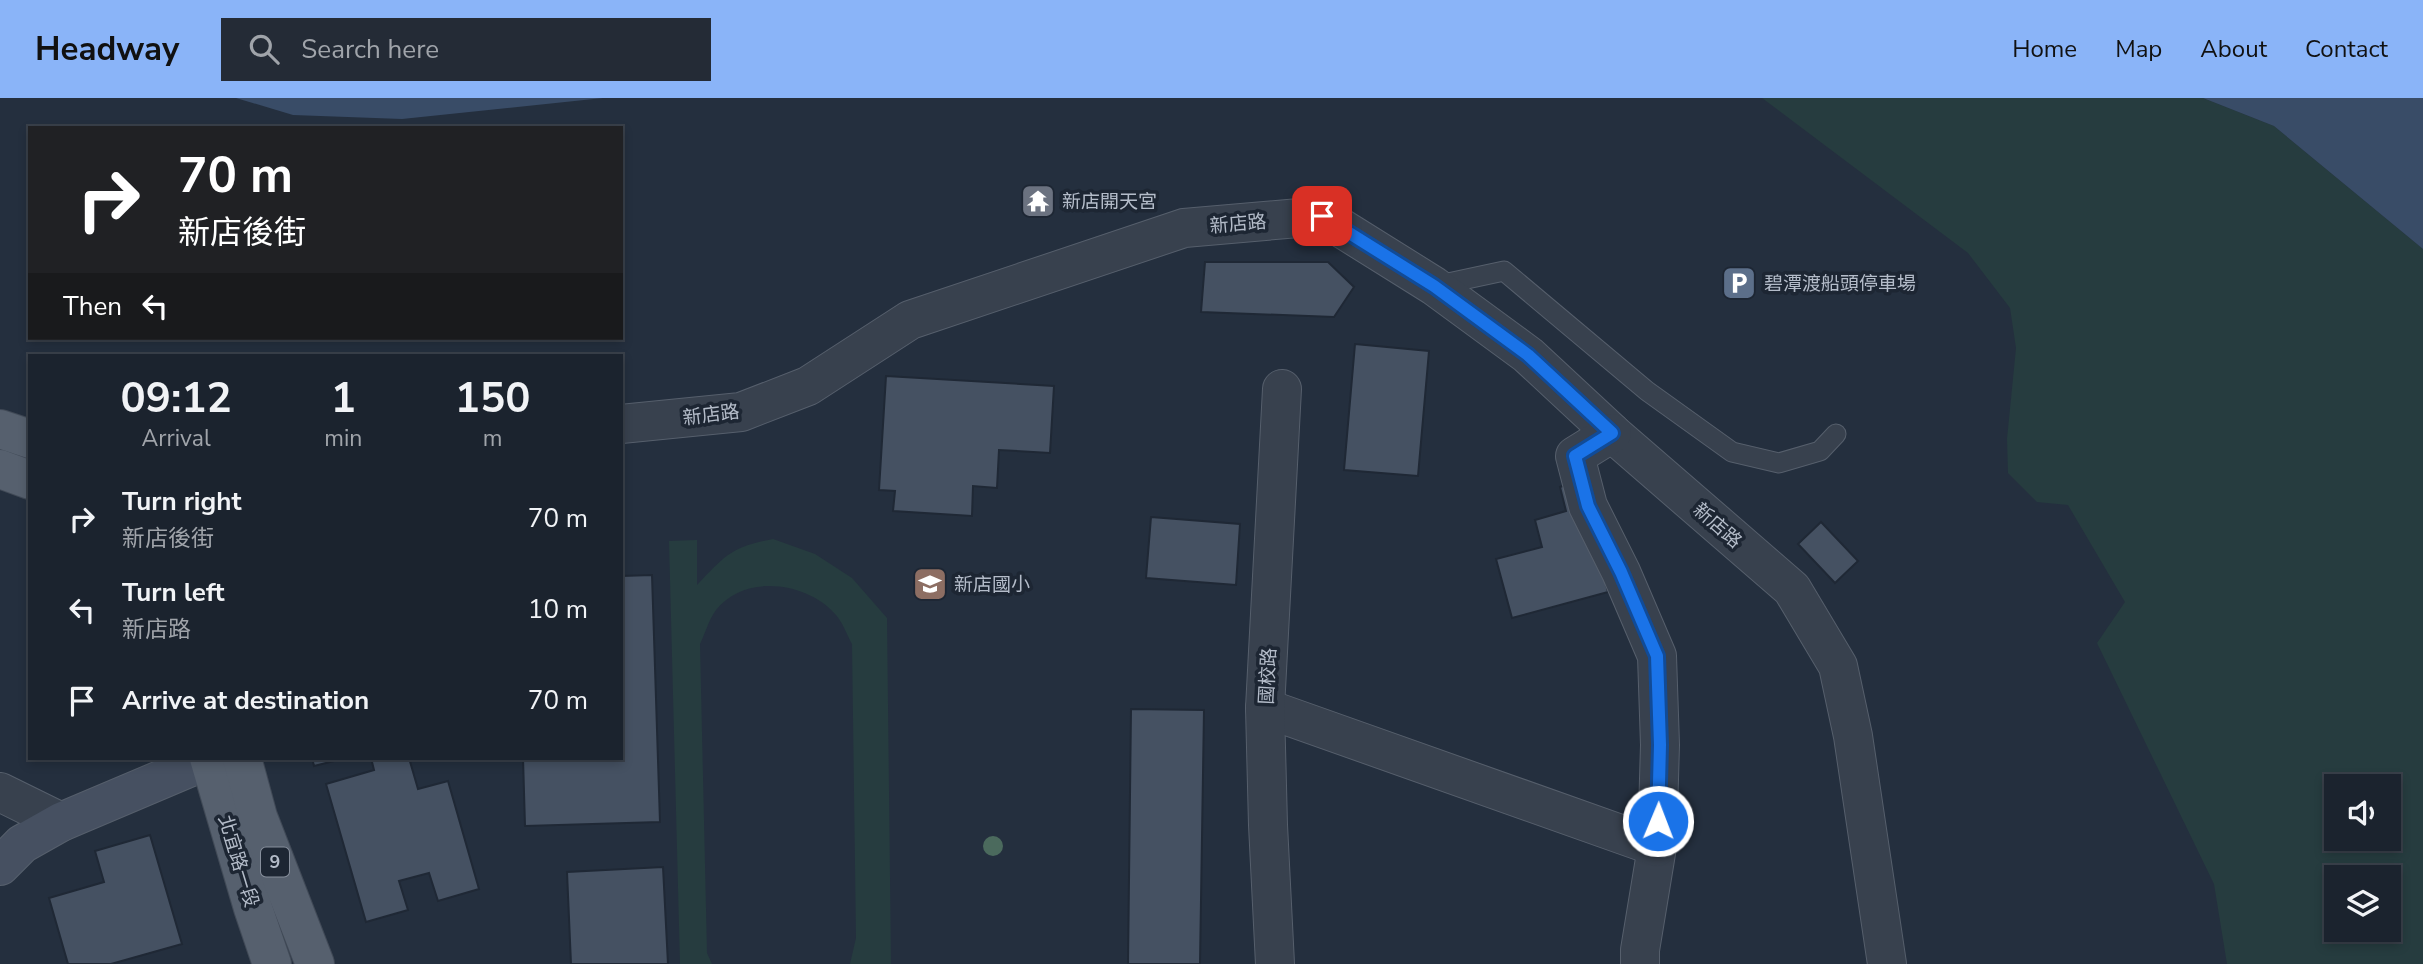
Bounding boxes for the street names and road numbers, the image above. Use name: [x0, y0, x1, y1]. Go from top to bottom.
street label: 新店路: [1209, 209, 1268, 239]
street label: 新店路: [681, 399, 741, 431]
street label: 新店路: [1687, 497, 1747, 554]
street label: 國校路: [1254, 647, 1282, 705]
street label: 北宜路一段: [212, 812, 264, 911]
road number: 9: [261, 848, 289, 876]

